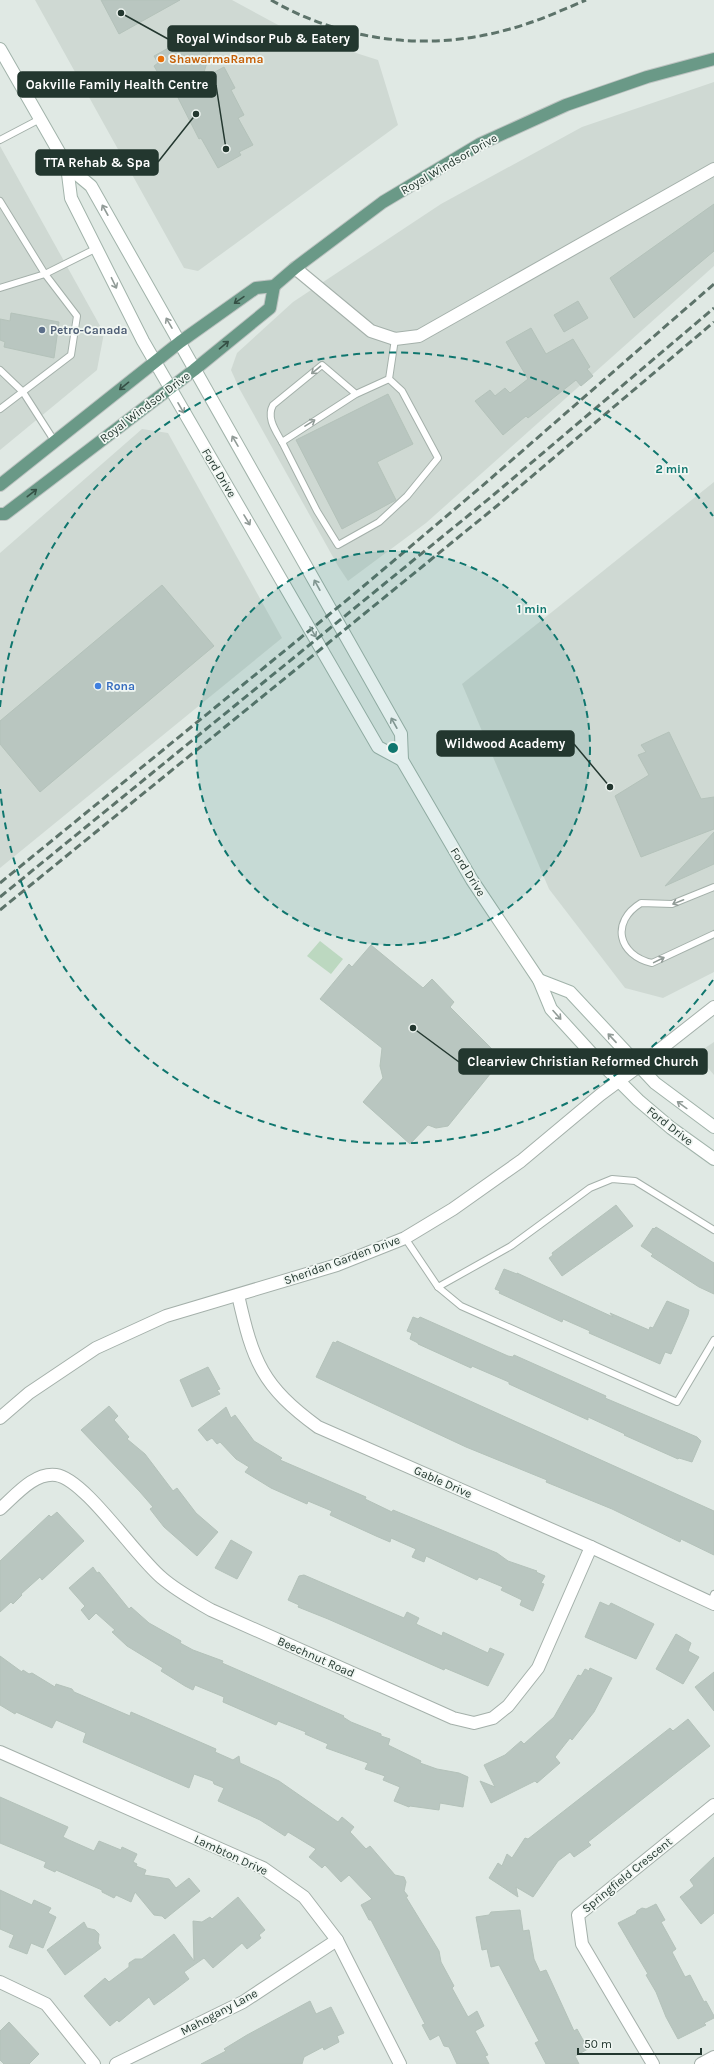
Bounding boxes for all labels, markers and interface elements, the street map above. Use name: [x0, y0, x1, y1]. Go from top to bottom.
callout: Royal Windsor Pub & Eatery: [168, 26, 358, 51]
text: Royal Windsor Pub & Eatery: [176, 31, 350, 46]
place label: ShawarmaRama: [169, 52, 264, 66]
marker: ShawarmaRama: [156, 54, 166, 64]
callout: Oakville Family Health Centre: [18, 72, 216, 97]
text: Oakville Family Health Centre: [26, 77, 208, 92]
street label: Royal Windsor Drive: [398, 131, 500, 197]
callout: TTA Rehab & Spa: [36, 150, 158, 175]
text: TTA Rehab & Spa: [44, 155, 150, 170]
one-way arrow: [101, 204, 109, 216]
one-way arrow: [111, 277, 118, 289]
one-way arrow: [234, 296, 245, 304]
one-way arrow: [165, 317, 173, 329]
place label: Petro-Canada: [50, 323, 128, 337]
marker: Petro-Canada: [37, 325, 47, 335]
one-way arrow: [219, 341, 230, 350]
one-way arrow: [310, 365, 321, 374]
street label: Royal Windsor Drive: [97, 369, 193, 445]
one-way arrow: [119, 382, 130, 390]
one-way arrow: [177, 402, 185, 414]
one-way arrow: [304, 419, 315, 427]
one-way arrow: [231, 435, 239, 447]
street label: Ford Drive: [199, 446, 239, 500]
text: 2 min: [655, 462, 689, 476]
one-way arrow: [26, 489, 37, 497]
one-way arrow: [244, 514, 252, 526]
one-way arrow: [313, 579, 321, 591]
text: 1 min: [517, 602, 547, 616]
one-way arrow: [309, 626, 317, 638]
place label: Rona: [106, 679, 135, 693]
marker: Rona: [93, 681, 103, 691]
one-way arrow: [390, 717, 398, 729]
callout: Wildwood Academy: [437, 731, 574, 756]
text: Wildwood Academy: [445, 736, 566, 751]
centre of rings: [386, 741, 400, 755]
street label: Ford Drive: [448, 845, 488, 899]
one-way arrow: [672, 898, 684, 906]
one-way arrow: [652, 956, 664, 963]
one-way arrow: [552, 1010, 561, 1020]
one-way arrow: [608, 1033, 617, 1043]
callout: Clearview Christian Reformed Church: [459, 1049, 707, 1074]
text: Clearview Christian Reformed Church: [467, 1054, 699, 1069]
one-way arrow: [677, 1101, 688, 1109]
street label: Ford Drive: [644, 1104, 696, 1148]
street label: Sheridan Garden Drive: [282, 1232, 402, 1288]
street label: Gable Drive: [412, 1463, 474, 1501]
street label: Beechnut Road: [275, 1634, 357, 1680]
street label: Lambton Drive: [192, 1832, 270, 1878]
street label: Springfield Crescent: [579, 1834, 675, 1916]
street label: Mahogany Lane: [178, 1986, 260, 2038]
scale bar: [578, 2030, 701, 2056]
text: 50 m: [584, 2037, 612, 2051]

